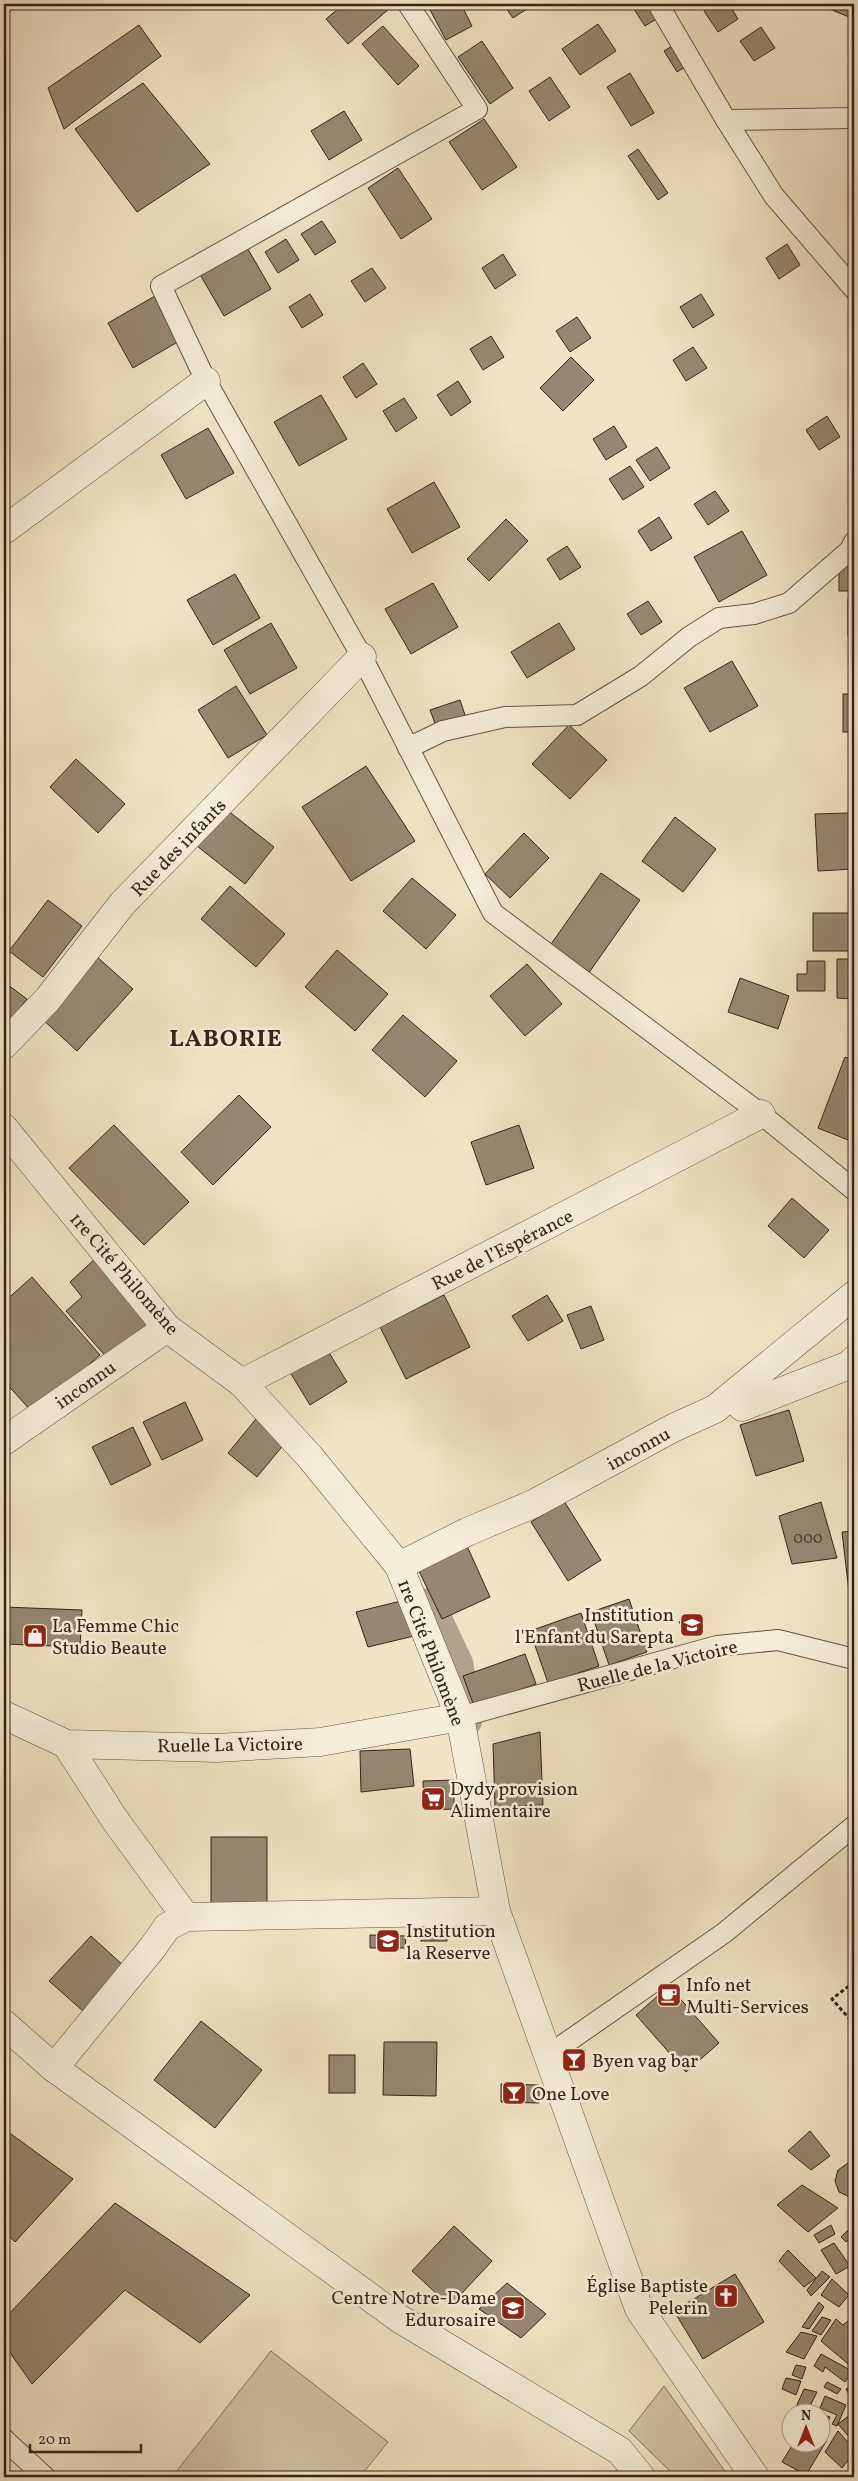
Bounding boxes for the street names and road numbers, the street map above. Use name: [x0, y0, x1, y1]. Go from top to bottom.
street label: Rue des infants: [126, 794, 233, 903]
street label: Rue de l’Espérance: [428, 1204, 578, 1298]
street label: 1re Cité Philomène: [63, 1207, 184, 1342]
street label: inconnu: [50, 1355, 122, 1416]
street label: inconnu: [602, 1422, 675, 1478]
street label: 1re Cité Philomène: [390, 1575, 470, 1730]
street label: Ruelle de la Victoire: [575, 1634, 740, 1699]
street label: Ruelle La Victoire: [157, 1732, 303, 1760]

